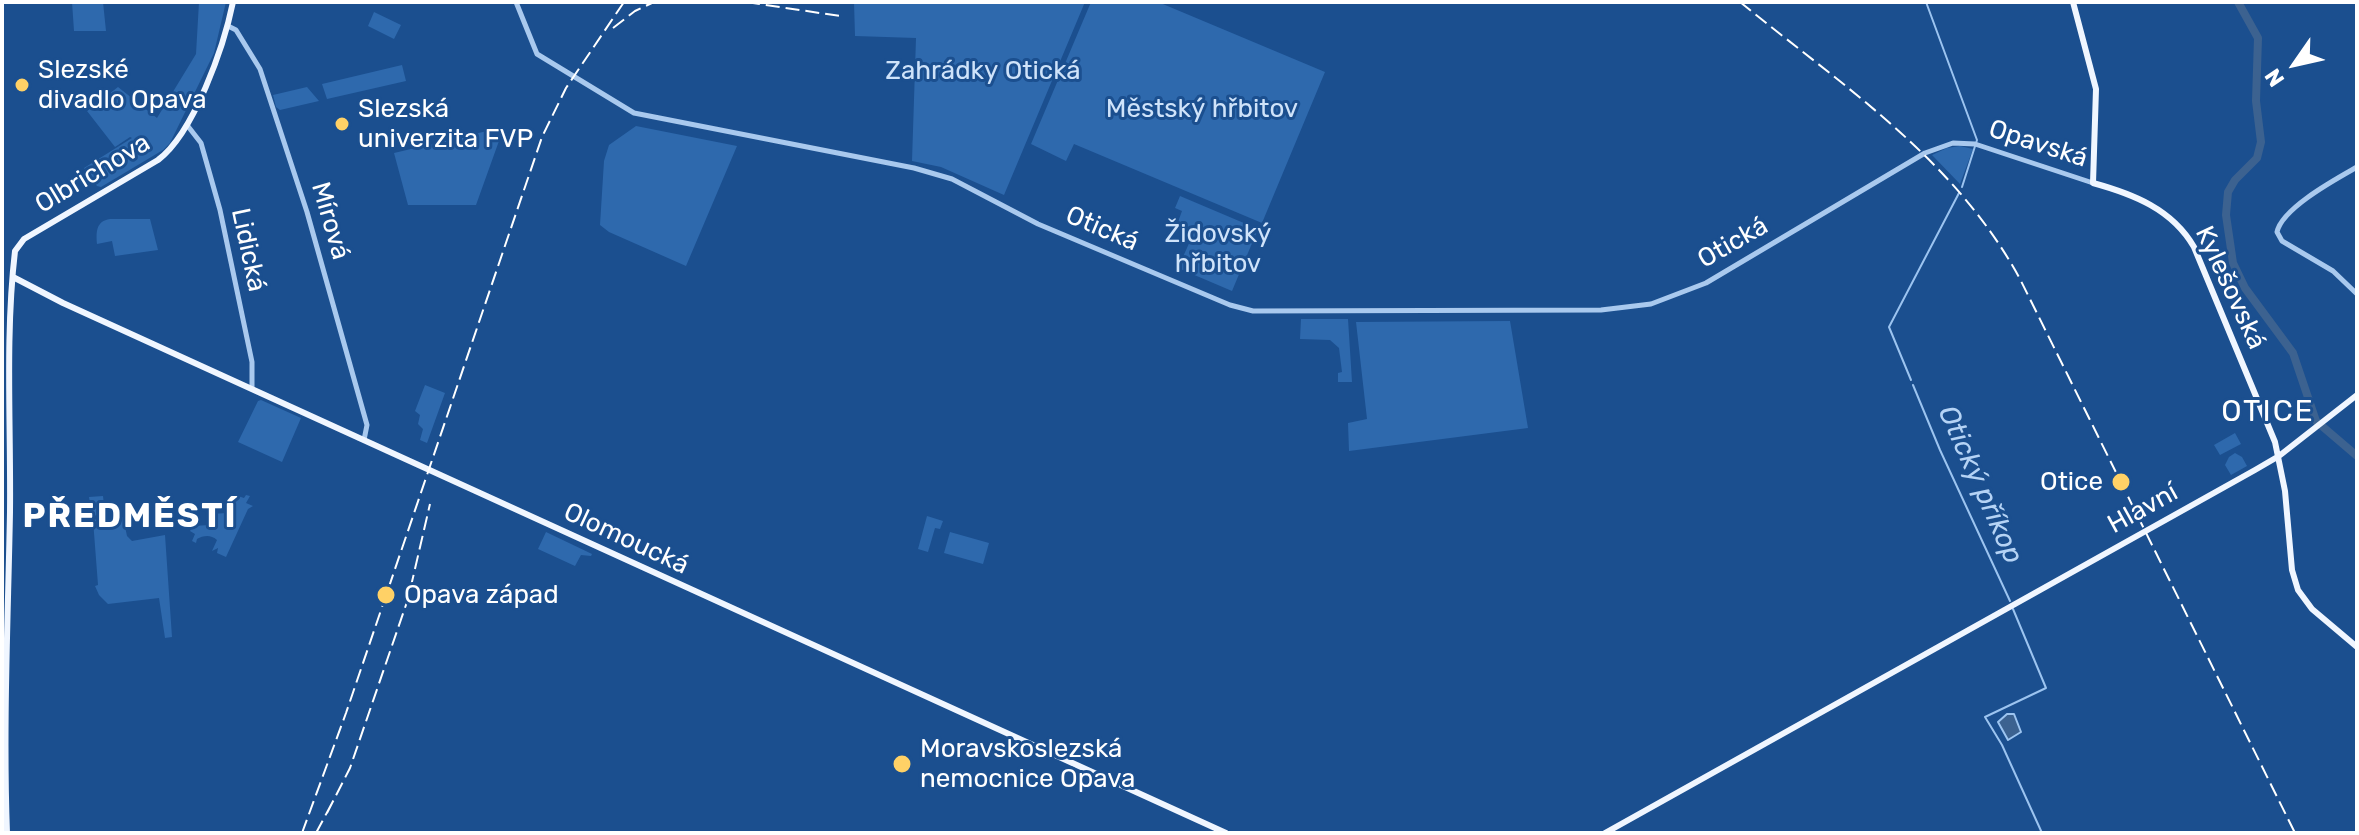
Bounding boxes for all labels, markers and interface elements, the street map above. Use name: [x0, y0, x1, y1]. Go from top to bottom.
north arrow: [2255, 24, 2335, 104]
place label: Slezské divadlo Opava: [38, 54, 206, 116]
park label: Zahrádky Otická: [885, 55, 1081, 87]
text: N: [2259, 64, 2290, 92]
marker: Slezské divadlo Opava: [13, 76, 31, 94]
place label: Slezská univerzita FVP: [358, 93, 533, 154]
park label: Městský hřbitov: [1106, 93, 1298, 125]
street label: Opavská: [1985, 113, 2091, 175]
marker: Slezská univerzita FVP: [333, 115, 351, 133]
street label: Olbrichova: [30, 128, 156, 220]
street label: Mírová: [304, 179, 356, 263]
street label: Otická: [1061, 200, 1143, 258]
street label: Lidická: [224, 205, 272, 295]
street label: Otická: [1692, 211, 1774, 275]
park label: Židovský hřbitov: [1165, 218, 1271, 280]
street label: Kylešovská: [2188, 222, 2272, 354]
district label: OTICE: [2221, 394, 2315, 430]
water label: Otický příkop: [1930, 401, 2030, 569]
place label: Otice: [2040, 466, 2103, 498]
marker: Otice: [2110, 471, 2132, 493]
street label: Hlavní: [2102, 477, 2184, 541]
street label: Olomoucká: [559, 496, 693, 582]
district label: PŘEDMĚSTÍ: [22, 497, 238, 537]
place label: Opava západ: [404, 579, 559, 611]
marker: Opava západ: [375, 584, 397, 606]
place label: Moravskoslezská nemocnice Opava: [920, 733, 1135, 794]
marker: Moravskoslezská nemocnice Opava: [891, 753, 913, 775]

